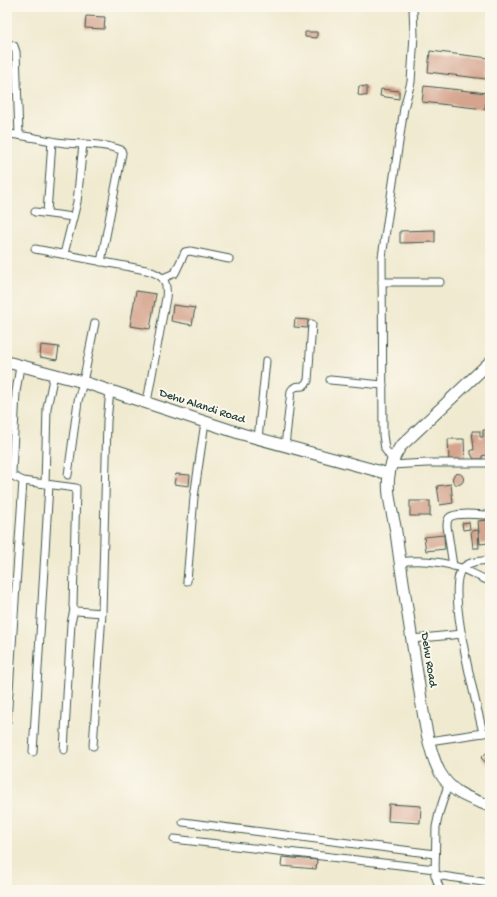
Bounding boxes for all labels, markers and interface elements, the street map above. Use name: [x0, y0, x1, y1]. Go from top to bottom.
street label: Dehu Alandi Road: [156, 386, 248, 428]
street label: Dehu Road: [417, 631, 439, 689]

